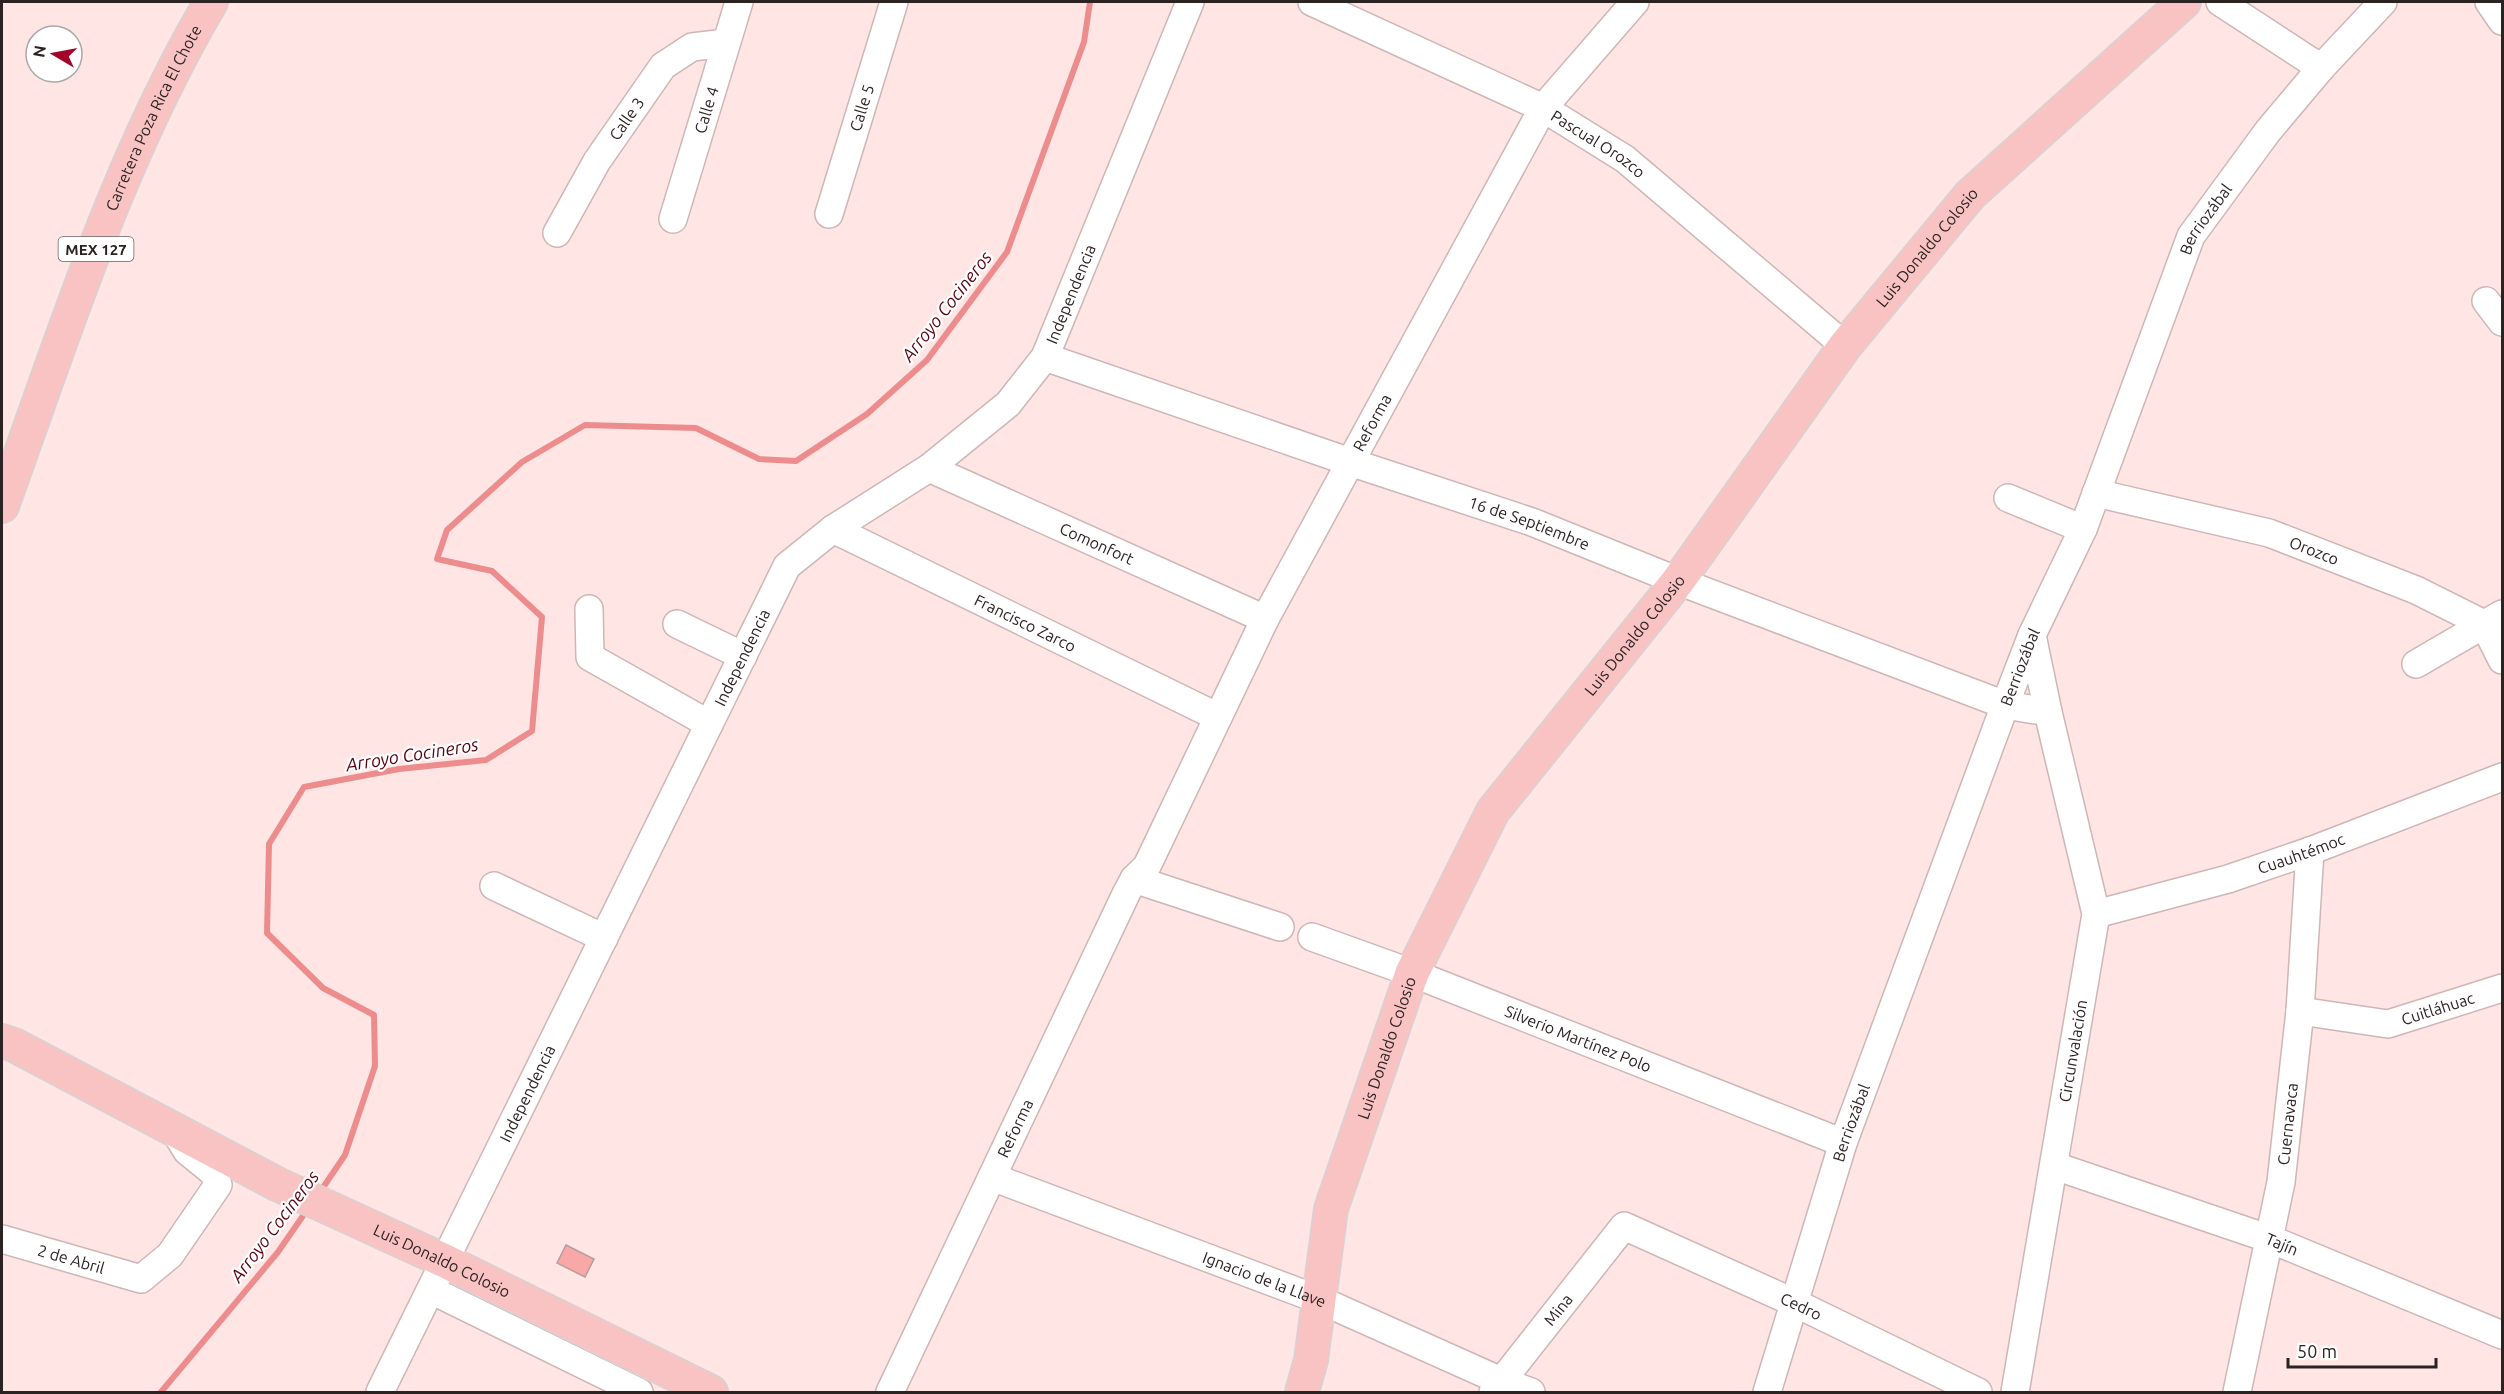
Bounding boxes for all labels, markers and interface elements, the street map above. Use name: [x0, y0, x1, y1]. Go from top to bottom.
street label: Carretera Poza Rica El Chote: [102, 22, 205, 213]
north arrow: [24, 24, 84, 84]
text: N: [29, 44, 49, 59]
street label: Calle 5: [846, 82, 877, 133]
street label: Calle 4: [691, 84, 722, 136]
street label: Calle 3: [605, 94, 648, 143]
street label: Pascual Orozco: [1548, 106, 1649, 181]
street label: Berriozábal: [2176, 180, 2235, 257]
street label: Luis Donaldo Colosio: [1872, 184, 1981, 310]
road number: MEX 127: [58, 237, 134, 261]
street label: Independencia: [1042, 242, 1099, 346]
water label: Arroyo Cocineros: [896, 247, 995, 366]
street label: Reforma: [1349, 391, 1395, 454]
street label: 16 de Septiembre: [1467, 493, 1592, 553]
street label: Comonfort: [1057, 519, 1137, 568]
street label: Orozco: [2287, 533, 2342, 568]
street label: Luis Donaldo Colosio: [1581, 571, 1688, 699]
street label: Francisco Zarco: [972, 591, 1079, 655]
street label: Independencia: [711, 606, 773, 709]
street label: Berriozábal: [1997, 625, 2043, 708]
water label: Arroyo Cocineros: [343, 734, 480, 775]
street label: Cuauhtémoc: [2255, 829, 2348, 877]
street label: Luis Donaldo Colosio: [1354, 974, 1419, 1121]
street label: Cuitláhuac: [2399, 988, 2477, 1028]
street label: Circunvalación: [2055, 998, 2090, 1104]
street label: Silverio Martínez Polo: [1502, 1002, 1654, 1076]
street label: Independencia: [496, 1042, 559, 1145]
street label: Berriozábal: [1829, 1081, 1873, 1164]
street label: Cuernavaca: [2274, 1082, 2301, 1166]
street label: Reforma: [994, 1096, 1037, 1160]
water label: Arroyo Cocineros: [225, 1166, 323, 1286]
street label: Luis Donaldo Colosio: [371, 1220, 513, 1301]
street label: Tajín: [2263, 1229, 2301, 1259]
street label: 2 de Abril: [36, 1241, 107, 1277]
street label: Ignacio de la Llave: [1200, 1248, 1329, 1311]
street label: Cedro: [1778, 1289, 1825, 1324]
street label: Mina: [1540, 1290, 1576, 1329]
scale bar: [2288, 1331, 2436, 1369]
text: 50 m: [2297, 1341, 2337, 1361]

